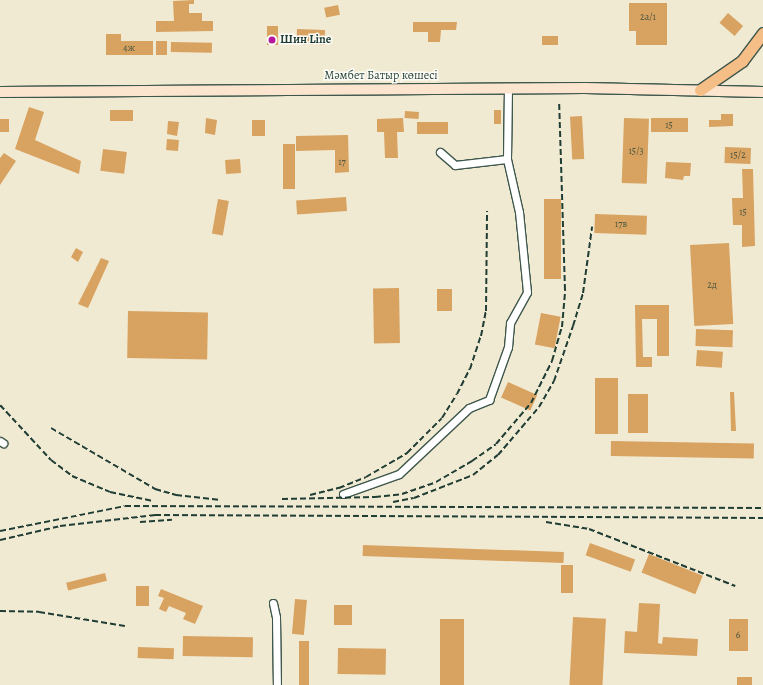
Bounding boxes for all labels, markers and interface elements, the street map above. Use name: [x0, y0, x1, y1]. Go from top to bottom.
house number: 2а/1: [640, 11, 656, 23]
place label: Шин Line: [280, 33, 331, 47]
marker: Шин Line: [267, 35, 277, 45]
house number: 4ж: [123, 42, 135, 54]
street label: Мәмбет Батыр көшесі: [324, 69, 438, 83]
house number: 15: [665, 119, 673, 131]
house number: 15/3: [628, 145, 644, 157]
house number: 15/2: [730, 149, 746, 161]
house number: 17: [338, 156, 346, 168]
house number: 15: [739, 206, 747, 218]
house number: 17в: [615, 218, 627, 230]
house number: 2д: [707, 279, 717, 291]
house number: 6: [736, 629, 740, 641]

